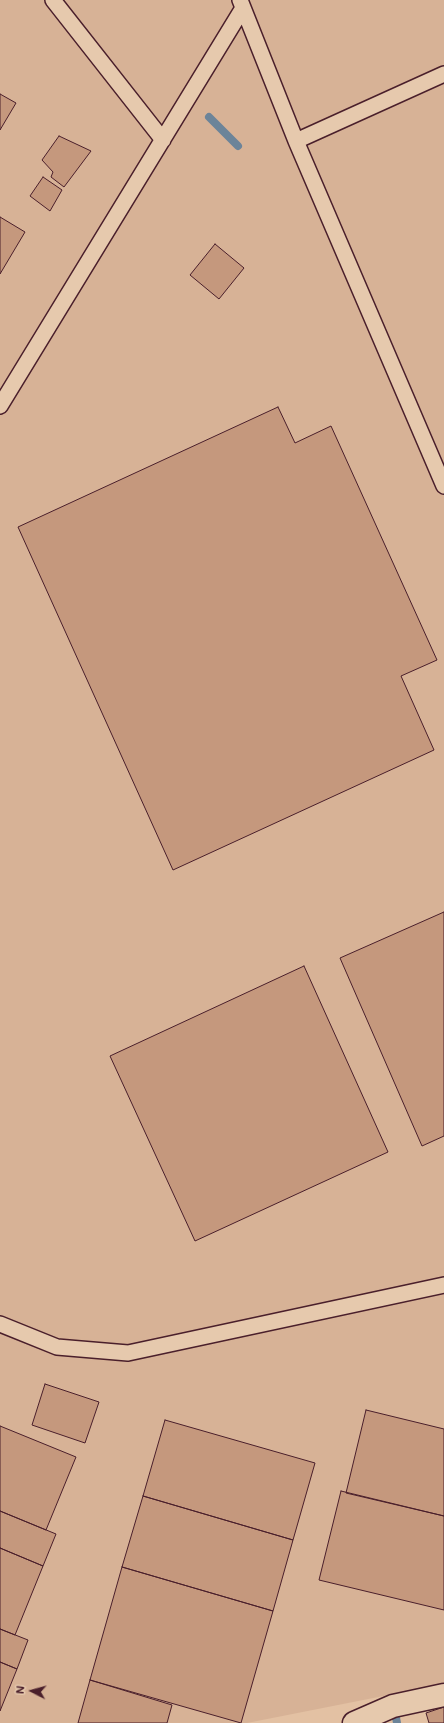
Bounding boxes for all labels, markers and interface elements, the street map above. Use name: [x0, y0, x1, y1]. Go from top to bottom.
north arrow: [12, 1671, 52, 1711]
text: N: [12, 1685, 27, 1695]

